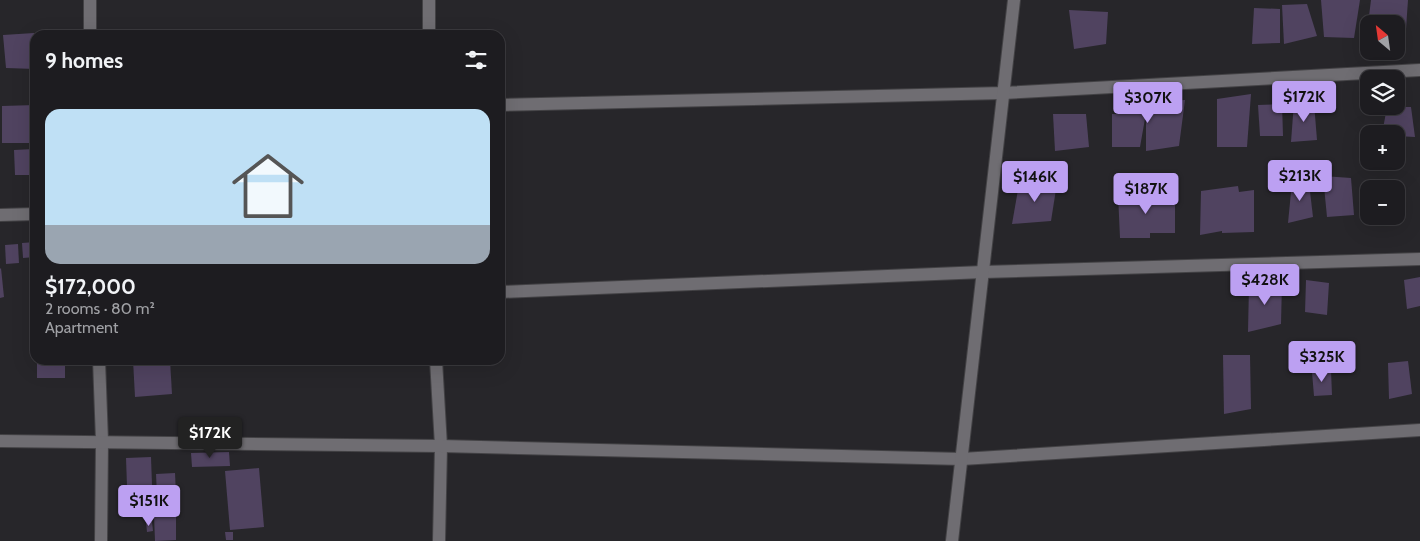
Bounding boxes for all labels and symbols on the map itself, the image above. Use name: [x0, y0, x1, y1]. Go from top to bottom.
north arrow: [1360, 15, 1405, 60]
pin: $172K: [1269, 80, 1339, 123]
pin: $307K: [1113, 82, 1183, 124]
pin: $146K: [1000, 160, 1070, 203]
pin: $213K: [1265, 160, 1335, 202]
pin: $187K: [1111, 172, 1181, 215]
pin: $428K: [1230, 264, 1300, 306]
pin: $325K: [1287, 340, 1357, 383]
pin: $172K: [175, 416, 245, 459]
pin: $151K: [114, 484, 184, 527]

